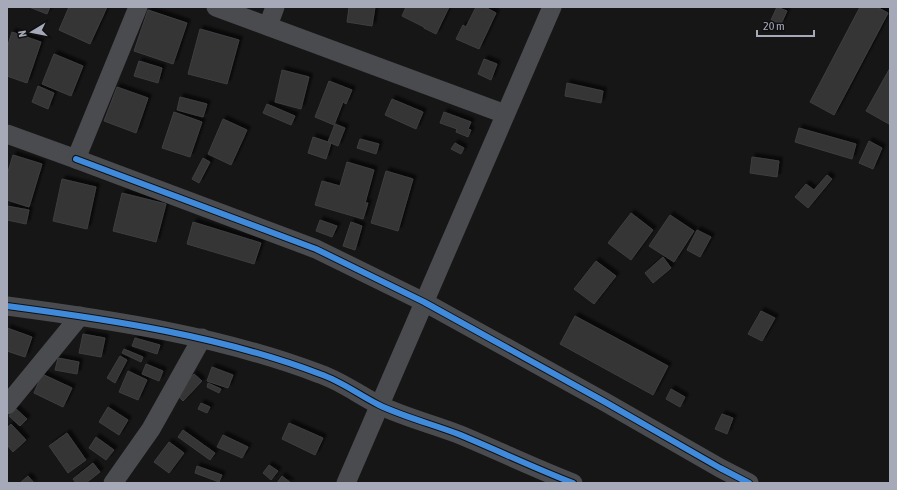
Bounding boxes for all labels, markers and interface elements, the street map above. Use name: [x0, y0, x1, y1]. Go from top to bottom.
north arrow: [12, 12, 52, 52]
scale bar: [757, 12, 814, 38]
text: 20 m: [763, 19, 785, 33]
text: N: [16, 29, 29, 38]

